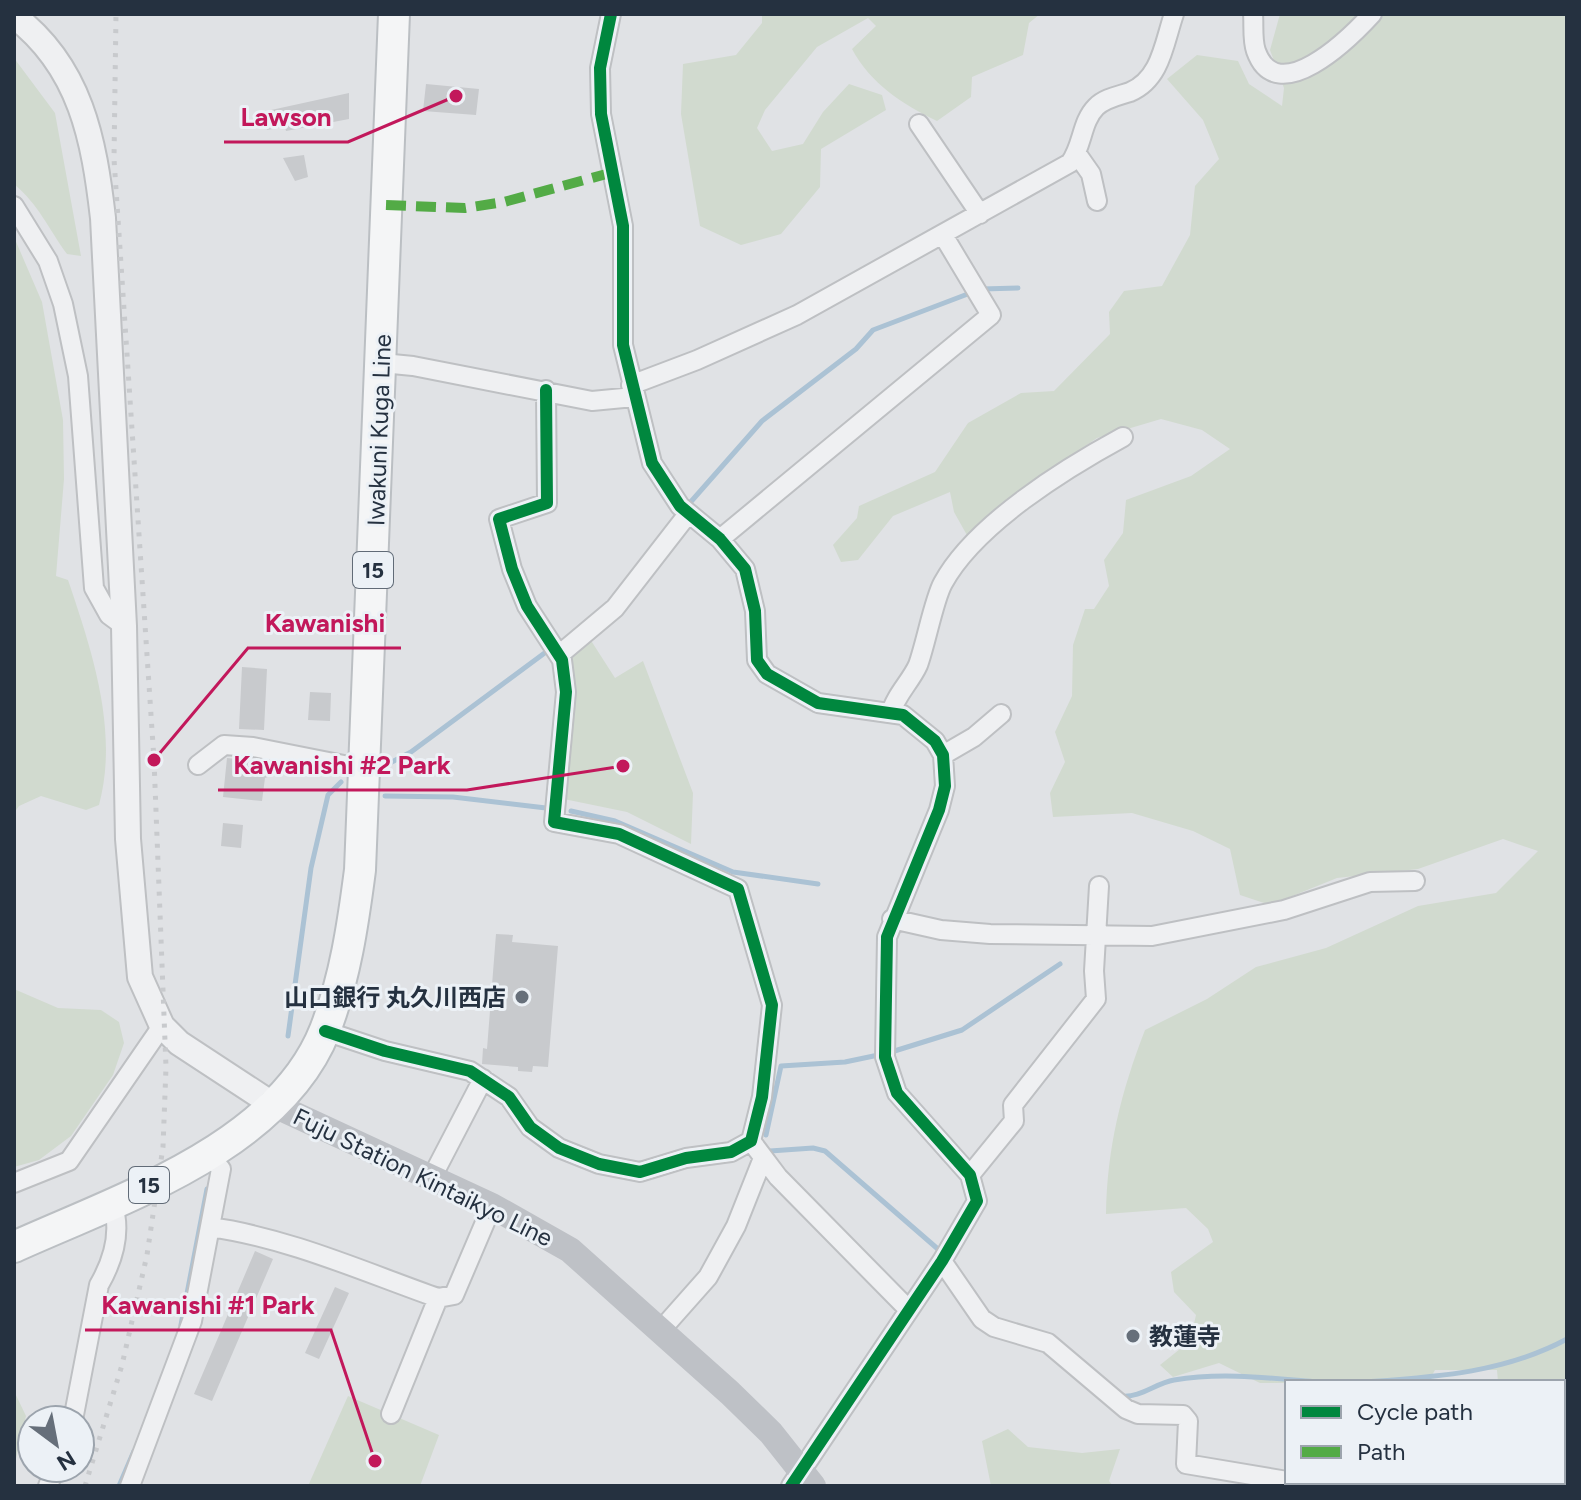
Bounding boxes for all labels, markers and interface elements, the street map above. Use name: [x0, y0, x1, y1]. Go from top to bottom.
callout: Lawson: [224, 92, 348, 142]
text: Lawson: [240, 101, 332, 133]
street label: Iwakuni Kuga Line: [361, 334, 397, 526]
road number: 15: [353, 552, 393, 588]
callout: Kawanishi: [248, 598, 401, 648]
text: Kawanishi: [265, 607, 385, 639]
callout: Kawanishi #2 Park: [218, 740, 467, 790]
text: Kawanishi #2 Park: [233, 749, 451, 781]
place label: 山口銀行 丸久川西店: [284, 983, 506, 1012]
marker: 山口銀行 丸久川西店: [513, 988, 531, 1006]
street label: Fuju Station Kintaikyo Line: [289, 1102, 557, 1252]
road number: 15: [129, 1167, 169, 1203]
callout: Kawanishi #1 Park: [85, 1280, 331, 1330]
text: Kawanishi #1 Park: [101, 1289, 315, 1321]
place label: 教蓮寺: [1149, 1322, 1221, 1351]
marker: 教蓮寺: [1124, 1327, 1142, 1345]
legend: [1285, 1380, 1565, 1484]
text: Cycle path: [1357, 1397, 1473, 1426]
north arrow: [16, 1404, 96, 1484]
text: Path: [1357, 1437, 1405, 1466]
text: N: [52, 1445, 81, 1476]

